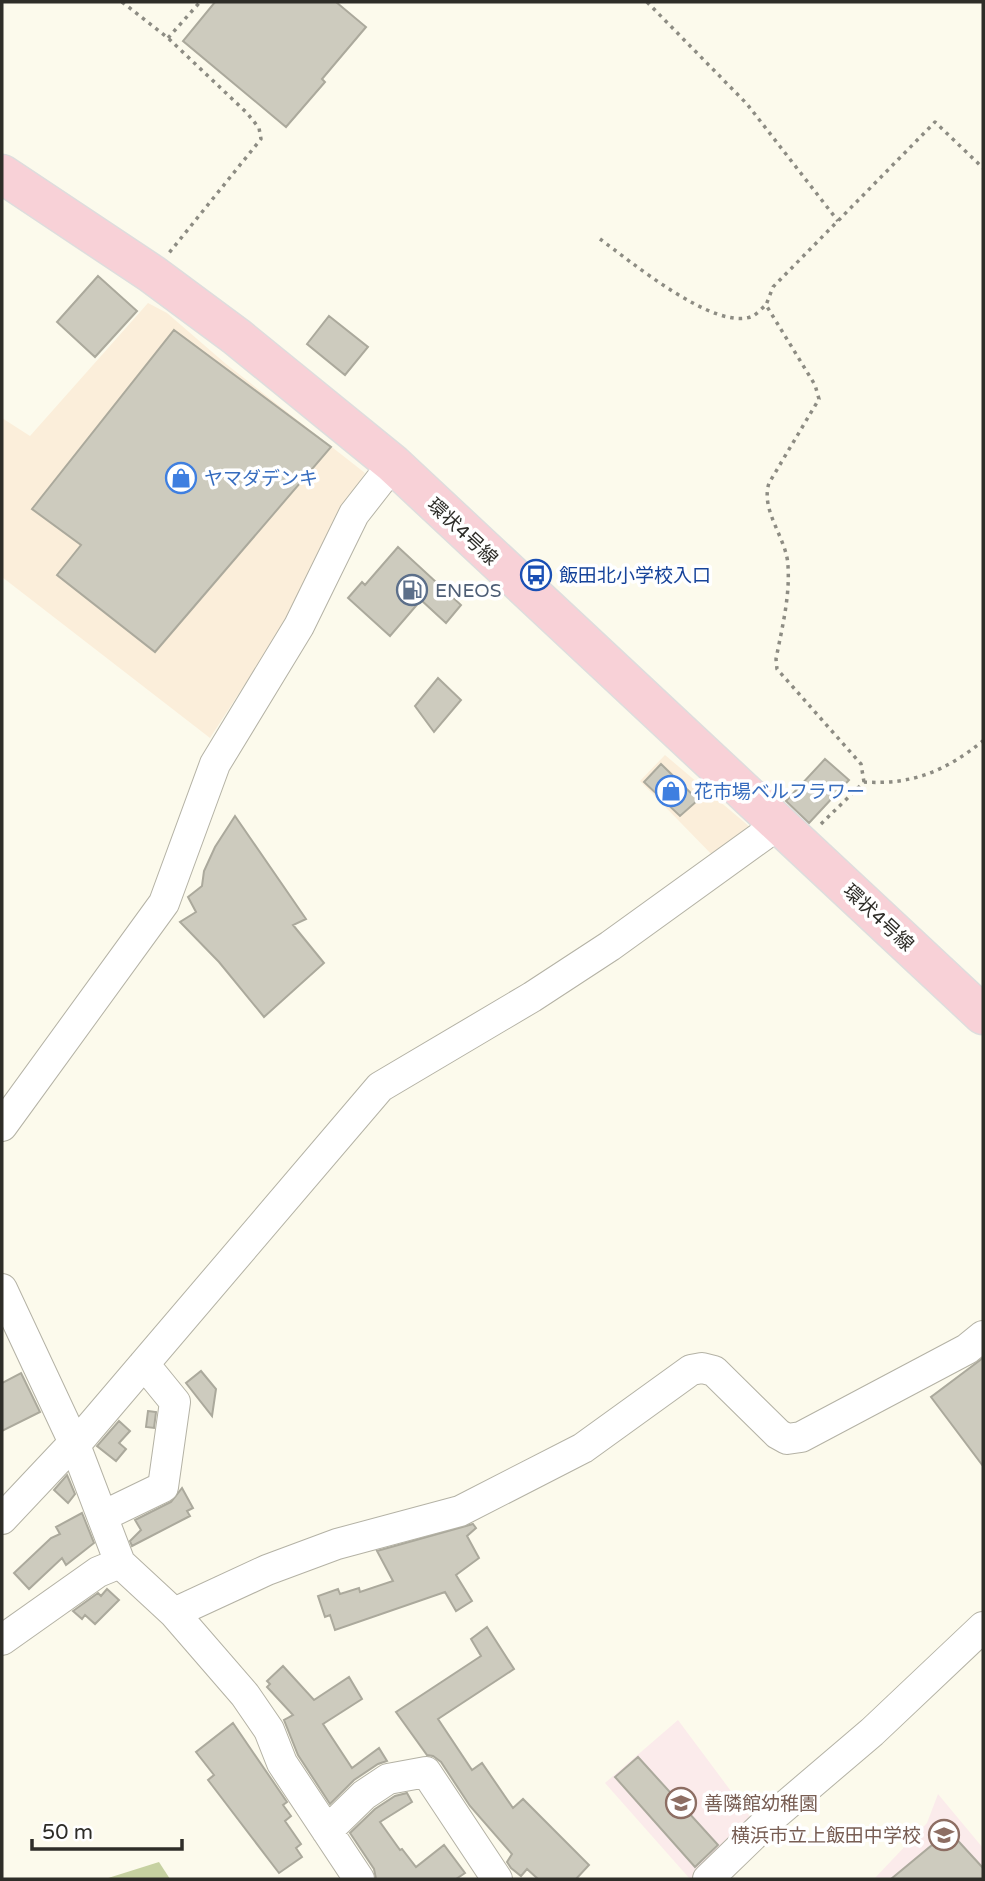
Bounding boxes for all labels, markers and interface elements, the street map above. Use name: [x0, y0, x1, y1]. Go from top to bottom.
shop icon: ヤマダデンキ: [164, 461, 198, 495]
place label: ヤマダデンキ: [204, 468, 318, 490]
street label: 環状4号線: [423, 494, 502, 570]
bus stop icon: 飯田北小学校入口: [519, 558, 553, 592]
place label: 飯田北小学校入口: [559, 565, 711, 587]
fuel station icon: ENEOS: [395, 573, 429, 607]
place label: ENEOS: [435, 580, 502, 602]
shop icon: 花市場ベルフラワー: [654, 774, 688, 808]
place label: 花市場ベルフラワー: [694, 781, 865, 803]
street label: 環状4号線: [839, 880, 918, 956]
school or university icon: 善隣館幼稚園: [664, 1786, 698, 1820]
place label: 善隣館幼稚園: [704, 1793, 818, 1815]
scale bar: [32, 1808, 182, 1852]
school or university icon: 横浜市立上飯田中学校: [927, 1818, 961, 1852]
text: 50 m: [42, 1820, 93, 1845]
place label: 横浜市立上飯田中学校: [731, 1825, 921, 1847]

